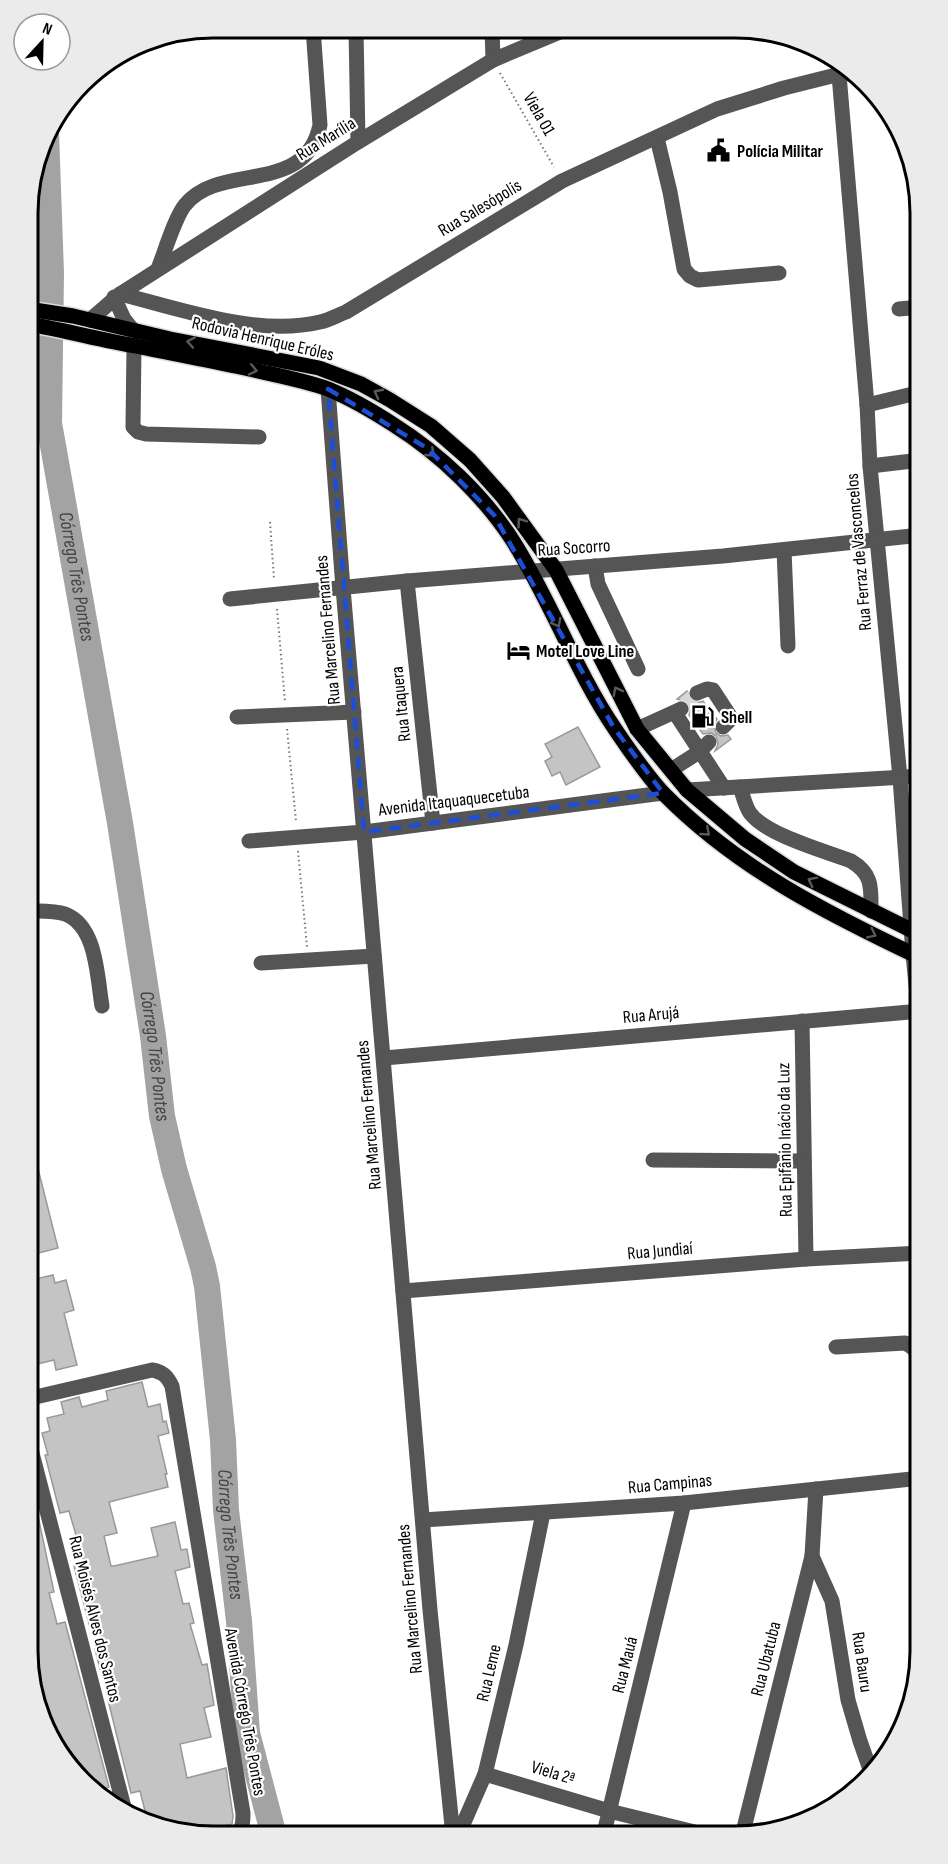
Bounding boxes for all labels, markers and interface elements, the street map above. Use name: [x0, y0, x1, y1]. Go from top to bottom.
north arrow: [12, 12, 72, 72]
text: N: [40, 19, 55, 40]
street label: Viela 01: [518, 89, 560, 140]
street label: Rua Marília: [293, 113, 360, 165]
public building icon: Polícia Militar: [706, 138, 732, 164]
place label: Polícia Militar: [737, 141, 824, 162]
street label: Rua Salesópolis: [435, 175, 525, 241]
street label: Rodovia Henrique Eróles: [190, 312, 336, 366]
one-way arrow: [186, 336, 196, 349]
one-way arrow: [248, 363, 258, 376]
one-way arrow: [373, 389, 384, 401]
one-way arrow: [424, 446, 435, 457]
street label: Rua Ferraz de Vasconcelos: [842, 472, 876, 632]
water label: Córrego Três Pontes: [53, 510, 100, 643]
one-way arrow: [518, 518, 529, 529]
street label: Rua Socorro: [537, 535, 611, 561]
street label: Rua Marcelino Fernandes: [311, 554, 345, 706]
one-way arrow: [550, 617, 561, 627]
hotel icon: Motel Love Line: [505, 638, 531, 664]
place label: Motel Love Line: [536, 641, 634, 662]
street label: Rua Itaquera: [387, 665, 415, 743]
one-way arrow: [613, 687, 624, 697]
fuel station icon: Shell: [690, 704, 716, 730]
place label: Shell: [721, 707, 752, 728]
street label: Avenida Itaquaquecetuba: [376, 781, 531, 821]
one-way arrow: [699, 825, 710, 836]
one-way arrow: [808, 877, 818, 888]
one-way arrow: [865, 926, 876, 938]
water label: Córrego Três Pontes: [134, 989, 175, 1124]
street label: Rua Arujá: [622, 1002, 680, 1028]
street label: Rua Marcelino Fernandes: [352, 1039, 386, 1191]
street label: Rua Epifânio Inácio da Luz: [773, 1062, 797, 1217]
street label: Rua Jundiaí: [626, 1238, 694, 1264]
water label: Córrego Três Pontes: [212, 1469, 248, 1601]
street label: Rua Campinas: [627, 1470, 713, 1498]
street label: Rua Marcelino Fernandes: [393, 1523, 427, 1675]
street label: Rua Moisés Alves dos Santos: [64, 1534, 126, 1704]
street label: Rua Ubatuba: [747, 1619, 785, 1699]
street label: Avenida Córrego Três Pontes: [220, 1625, 270, 1798]
street label: Rua Bauru: [847, 1630, 877, 1694]
street label: Rua Mauá: [608, 1634, 642, 1696]
street label: Rua Leme: [472, 1642, 506, 1704]
street label: Viela 2ª: [529, 1756, 577, 1790]

